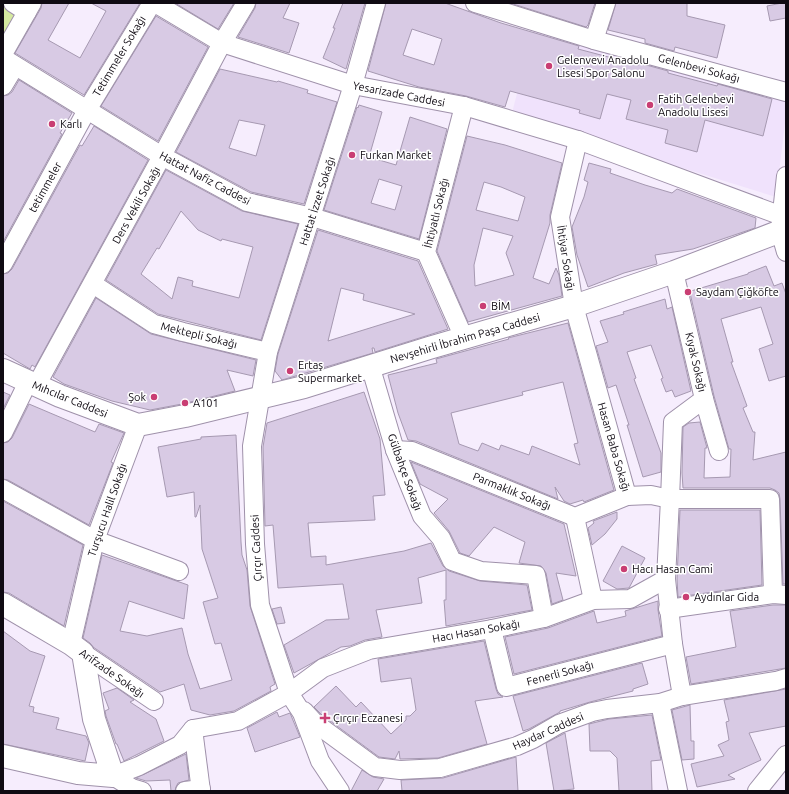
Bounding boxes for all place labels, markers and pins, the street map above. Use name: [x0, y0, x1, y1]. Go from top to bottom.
place label: Gelenvevi Anadolu Lisesi Spor Salonu: [557, 54, 649, 79]
marker: Gelenvevi Anadolu Lisesi Spor Salonu: [544, 61, 554, 71]
place label: Fatih Gelenbevi Anadolu Lisesi: [658, 93, 734, 118]
marker: Fatih Gelenbevi Anadolu Lisesi: [645, 100, 655, 110]
place label: Karlı: [60, 118, 82, 130]
marker: Karlı: [47, 119, 57, 129]
place label: Furkan Market: [360, 149, 432, 161]
marker: Furkan Market: [347, 150, 357, 160]
place label: Saydam Çiğköfte: [696, 286, 779, 298]
marker: Saydam Çiğköfte: [683, 287, 693, 297]
place label: BİM: [491, 300, 510, 312]
marker: BİM: [478, 301, 488, 311]
place label: Ertaş Supermarket: [298, 359, 362, 384]
marker: Ertaş Supermarket: [285, 366, 295, 376]
place label: Şok: [128, 391, 146, 403]
marker: Şok: [149, 392, 159, 402]
place label: A101: [193, 397, 219, 409]
marker: A101: [180, 398, 190, 408]
place label: Hacı Hasan Cami: [632, 563, 713, 575]
marker: Hacı Hasan Cami: [619, 564, 629, 574]
place label: Aydınlar Gida: [694, 591, 759, 603]
marker: Aydınlar Gida: [681, 592, 691, 602]
place label: Çırçır Eczanesi: [333, 712, 403, 724]
marker: Çırçır Eczanesi: [320, 713, 330, 723]

